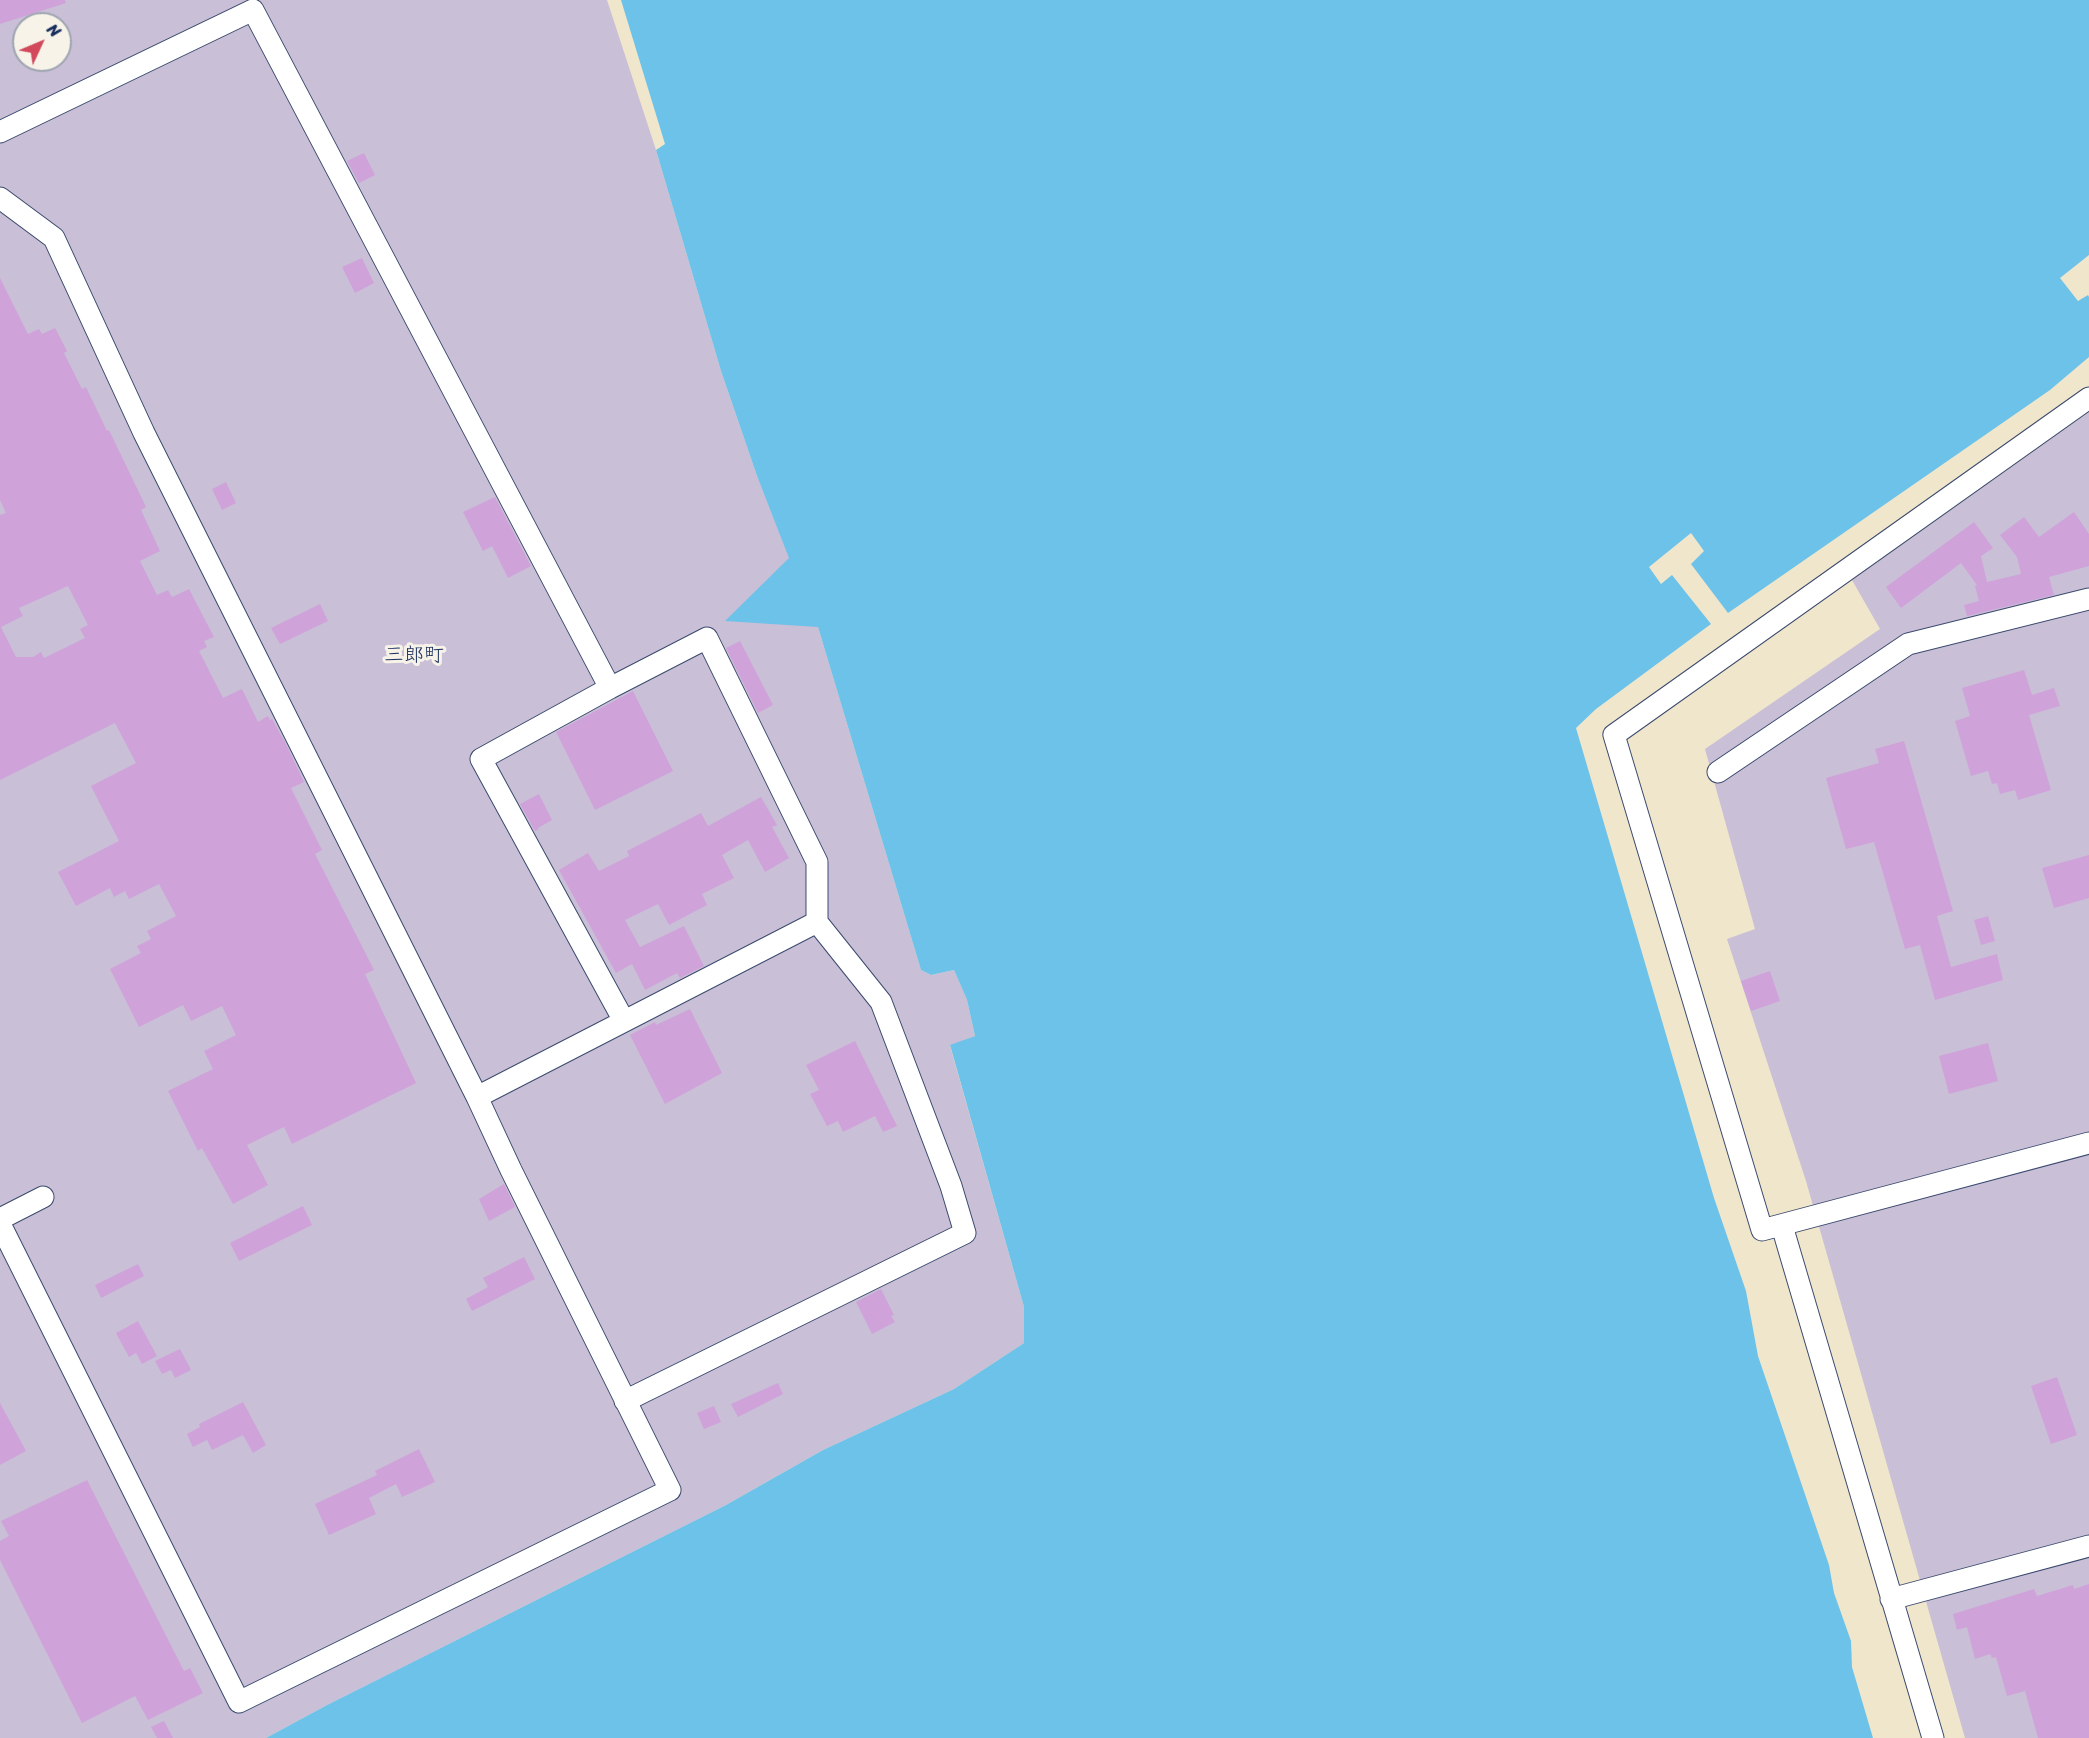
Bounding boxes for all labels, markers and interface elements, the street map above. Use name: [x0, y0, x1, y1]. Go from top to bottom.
north arrow: [12, 12, 72, 72]
text: N: [40, 16, 68, 45]
district label: 三郎町: [384, 644, 444, 668]

